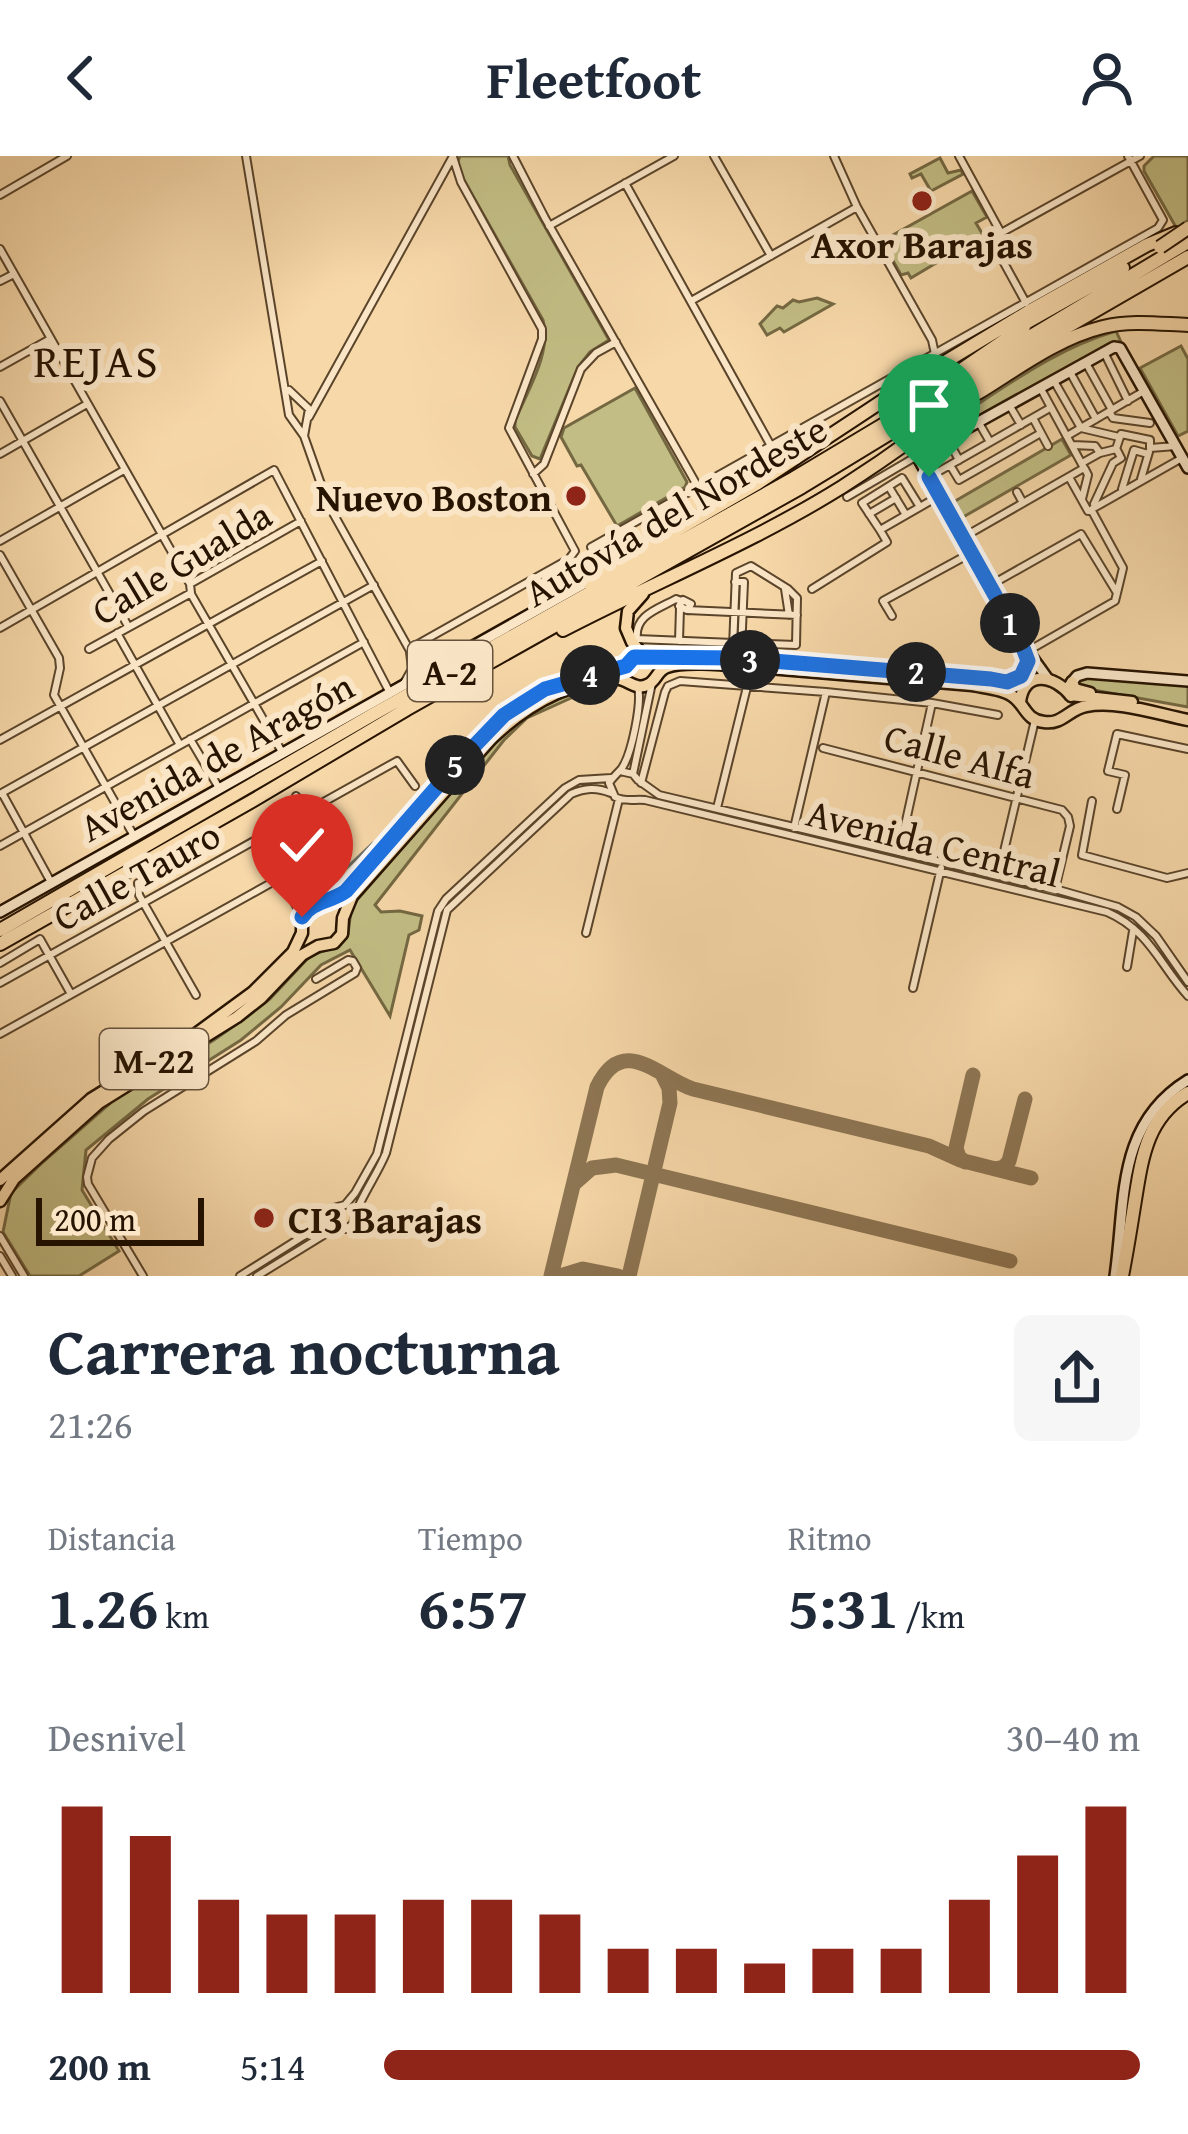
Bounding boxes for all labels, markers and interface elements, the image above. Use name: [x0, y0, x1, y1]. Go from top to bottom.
text: Fleetfoot: [487, 39, 701, 118]
icon: back: [48, 45, 114, 111]
icon: person: [1074, 45, 1140, 111]
marker: Axor Barajas: [909, 188, 935, 214]
place label: Axor Barajas: [811, 215, 1033, 272]
district label: REJAS: [33, 328, 161, 393]
pin: [878, 354, 980, 477]
icon: arrive: [896, 372, 962, 438]
street label: Autovía del Nordeste: [513, 400, 837, 620]
place label: Nuevo Boston: [316, 468, 552, 525]
marker: Nuevo Boston: [563, 483, 589, 509]
street label: Calle Gualda: [80, 485, 282, 638]
pin: 1: [980, 593, 1040, 653]
text: 1: [1001, 599, 1019, 647]
pin: 3: [720, 630, 780, 690]
text: 3: [741, 636, 759, 684]
road number: A-2: [408, 641, 492, 701]
pin: 2: [886, 642, 946, 702]
pin: 4: [560, 645, 620, 705]
text: 2: [907, 648, 925, 696]
text: 4: [581, 651, 599, 699]
street label: Avenida de Aragón: [68, 657, 364, 855]
street label: Calle Alfa: [878, 708, 1042, 803]
pin: 5: [425, 735, 485, 795]
text: 5: [446, 741, 464, 789]
street label: Avenida Central: [801, 783, 1067, 901]
pin: [251, 794, 353, 917]
street label: Calle Tauro: [42, 806, 230, 944]
icon: check: [269, 812, 335, 878]
road number: M-22: [100, 1029, 208, 1089]
place label: CI3 Barajas: [288, 1190, 482, 1247]
scale bar: [36, 1192, 204, 1245]
text: 200 m: [54, 1195, 136, 1243]
marker: CI3 Barajas: [251, 1205, 277, 1231]
text: Carrera nocturna: [48, 1301, 560, 1398]
button: share: [1014, 1315, 1140, 1441]
text: 21:26: [48, 1395, 133, 1452]
text: Distancia: [48, 1514, 176, 1562]
text: Tiempo: [418, 1514, 523, 1562]
text: Ritmo: [788, 1514, 872, 1562]
text: 1.26: [48, 1562, 158, 1650]
text: 6:57: [418, 1562, 528, 1650]
text: 5:31: [788, 1562, 898, 1650]
text: km: [158, 1592, 209, 1640]
text: /km: [898, 1592, 965, 1640]
text: Desnivel: [48, 1708, 186, 1765]
text: 30–40 m: [1006, 1708, 1140, 1765]
text: 200 m: [48, 2037, 151, 2094]
text: 5:14: [240, 2037, 306, 2094]

